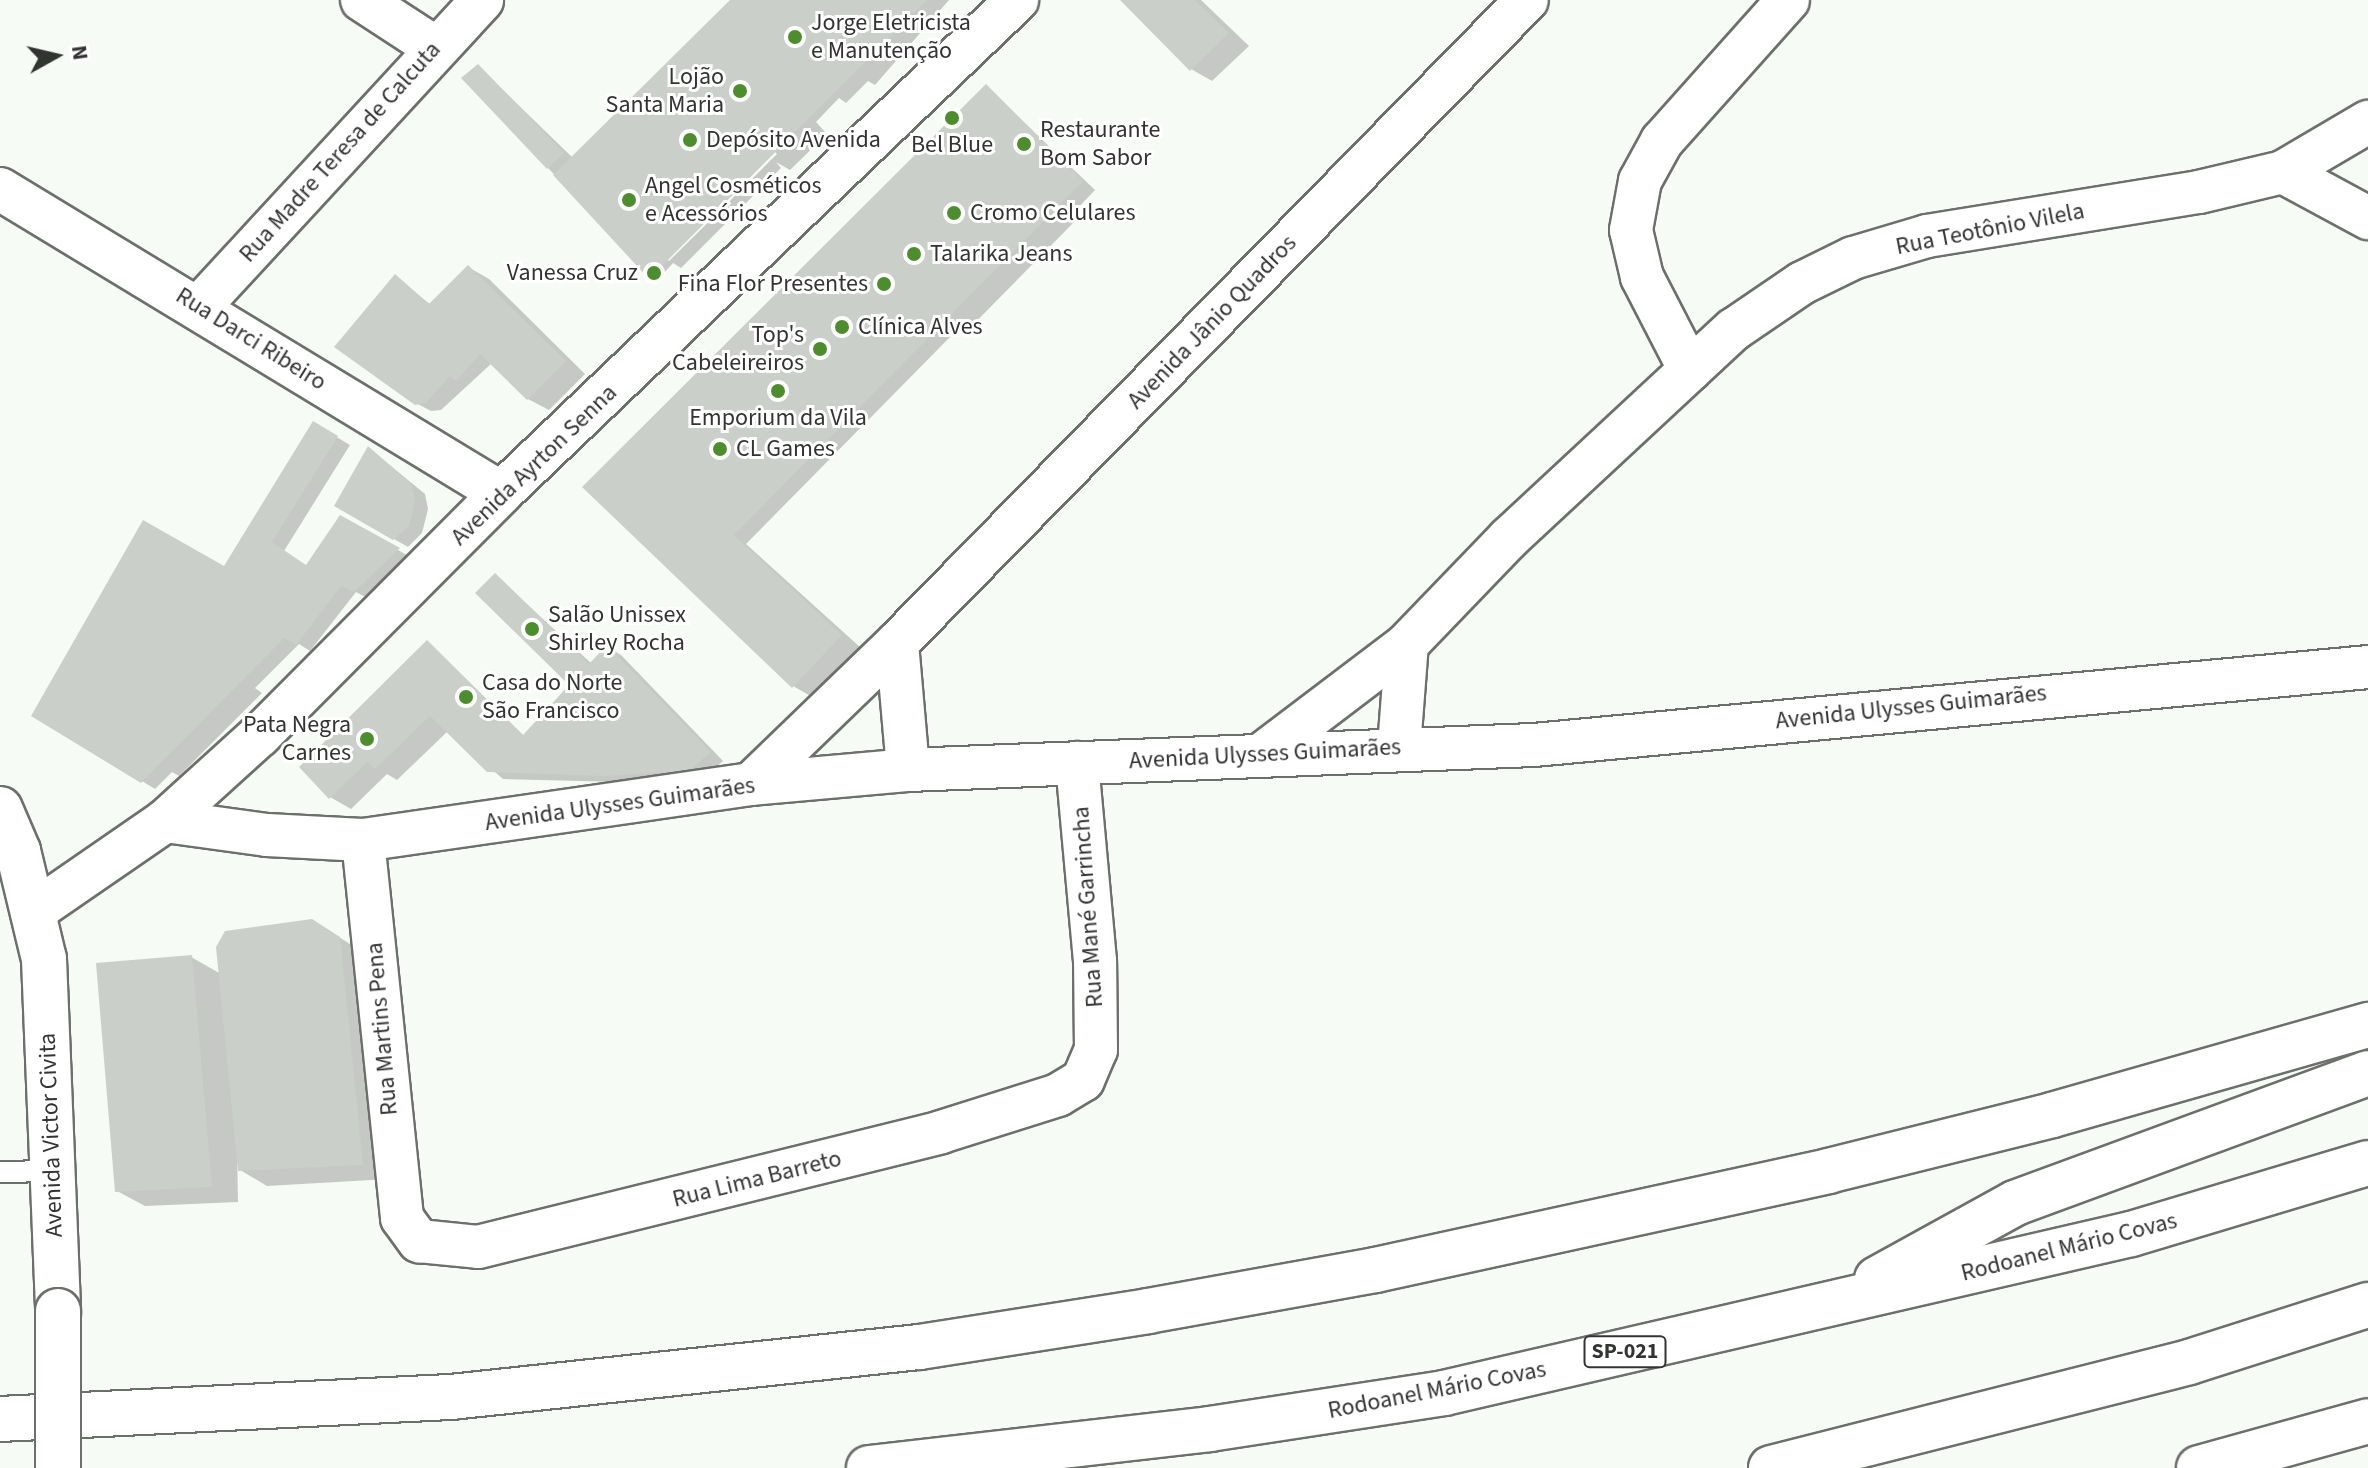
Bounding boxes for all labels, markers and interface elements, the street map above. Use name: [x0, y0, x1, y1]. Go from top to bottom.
place label: Jorge Eletricista e Manutenção: [811, 9, 971, 65]
north arrow: [16, 16, 96, 96]
marker: Jorge Eletricista e Manutenção: [786, 28, 804, 46]
street label: Rua Madre Teresa de Calcuta: [233, 36, 447, 268]
text: N: [63, 43, 97, 62]
place label: Lojão Santa Maria: [606, 63, 724, 119]
marker: Lojão Santa Maria: [731, 82, 749, 100]
marker: Bel Blue: [943, 109, 961, 127]
place label: Restaurante Bom Sabor: [1040, 116, 1160, 172]
place label: Depósito Avenida: [706, 126, 881, 154]
marker: Depósito Avenida: [681, 131, 699, 149]
place label: Bel Blue: [911, 131, 993, 159]
marker: Restaurante Bom Sabor: [1015, 135, 1033, 153]
place label: Angel Cosméticos e Acessórios: [645, 172, 821, 228]
marker: Angel Cosméticos e Acessórios: [620, 191, 638, 209]
street label: Rua Teotônio Vilela: [1893, 197, 2087, 261]
place label: Cromo Celulares: [970, 199, 1136, 227]
marker: Cromo Celulares: [945, 204, 963, 222]
street label: Avenida Jânio Quadros: [1121, 229, 1303, 415]
place label: Talarika Jeans: [930, 240, 1073, 268]
marker: Talarika Jeans: [905, 245, 923, 263]
place label: Vanessa Cruz: [507, 259, 638, 287]
marker: Vanessa Cruz: [645, 264, 663, 282]
place label: Fina Flor Presentes: [678, 270, 868, 298]
marker: Fina Flor Presentes: [875, 275, 893, 293]
street label: Rua Darci Ribeiro: [170, 281, 332, 397]
place label: Clínica Alves: [858, 313, 983, 341]
marker: Clínica Alves: [833, 318, 851, 336]
place label: Top's Cabeleireiros: [672, 321, 804, 377]
marker: Top's Cabeleireiros: [811, 340, 829, 358]
street label: Avenida Ayrton Senna: [445, 378, 623, 552]
marker: Emporium da Vila: [769, 382, 787, 400]
place label: Emporium da Vila: [689, 404, 867, 432]
place label: CL Games: [736, 435, 835, 463]
marker: CL Games: [711, 440, 729, 458]
place label: Salão Unissex Shirley Rocha: [548, 601, 686, 657]
marker: Salão Unissex Shirley Rocha: [523, 620, 541, 638]
place label: Casa do Norte São Francisco: [482, 669, 622, 725]
street label: Avenida Ulysses Guimarães: [1774, 678, 2048, 736]
marker: Casa do Norte São Francisco: [457, 688, 475, 706]
place label: Pata Negra Carnes: [243, 711, 351, 767]
marker: Pata Negra Carnes: [358, 730, 376, 748]
street label: Avenida Ulysses Guimarães: [1128, 732, 1402, 776]
street label: Avenida Ulysses Guimarães: [483, 771, 757, 837]
street label: Rua Mané Garrincha: [1067, 805, 1109, 1009]
street label: Rua Martins Pena: [360, 941, 404, 1117]
street label: Avenida Victor Civita: [33, 1032, 69, 1238]
street label: Rua Lima Barreto: [670, 1144, 844, 1214]
street label: Rodoanel Mário Covas: [1958, 1206, 2180, 1288]
road number: SP-021: [1583, 1334, 1667, 1370]
street label: Rodoanel Mário Covas: [1326, 1355, 1548, 1425]

